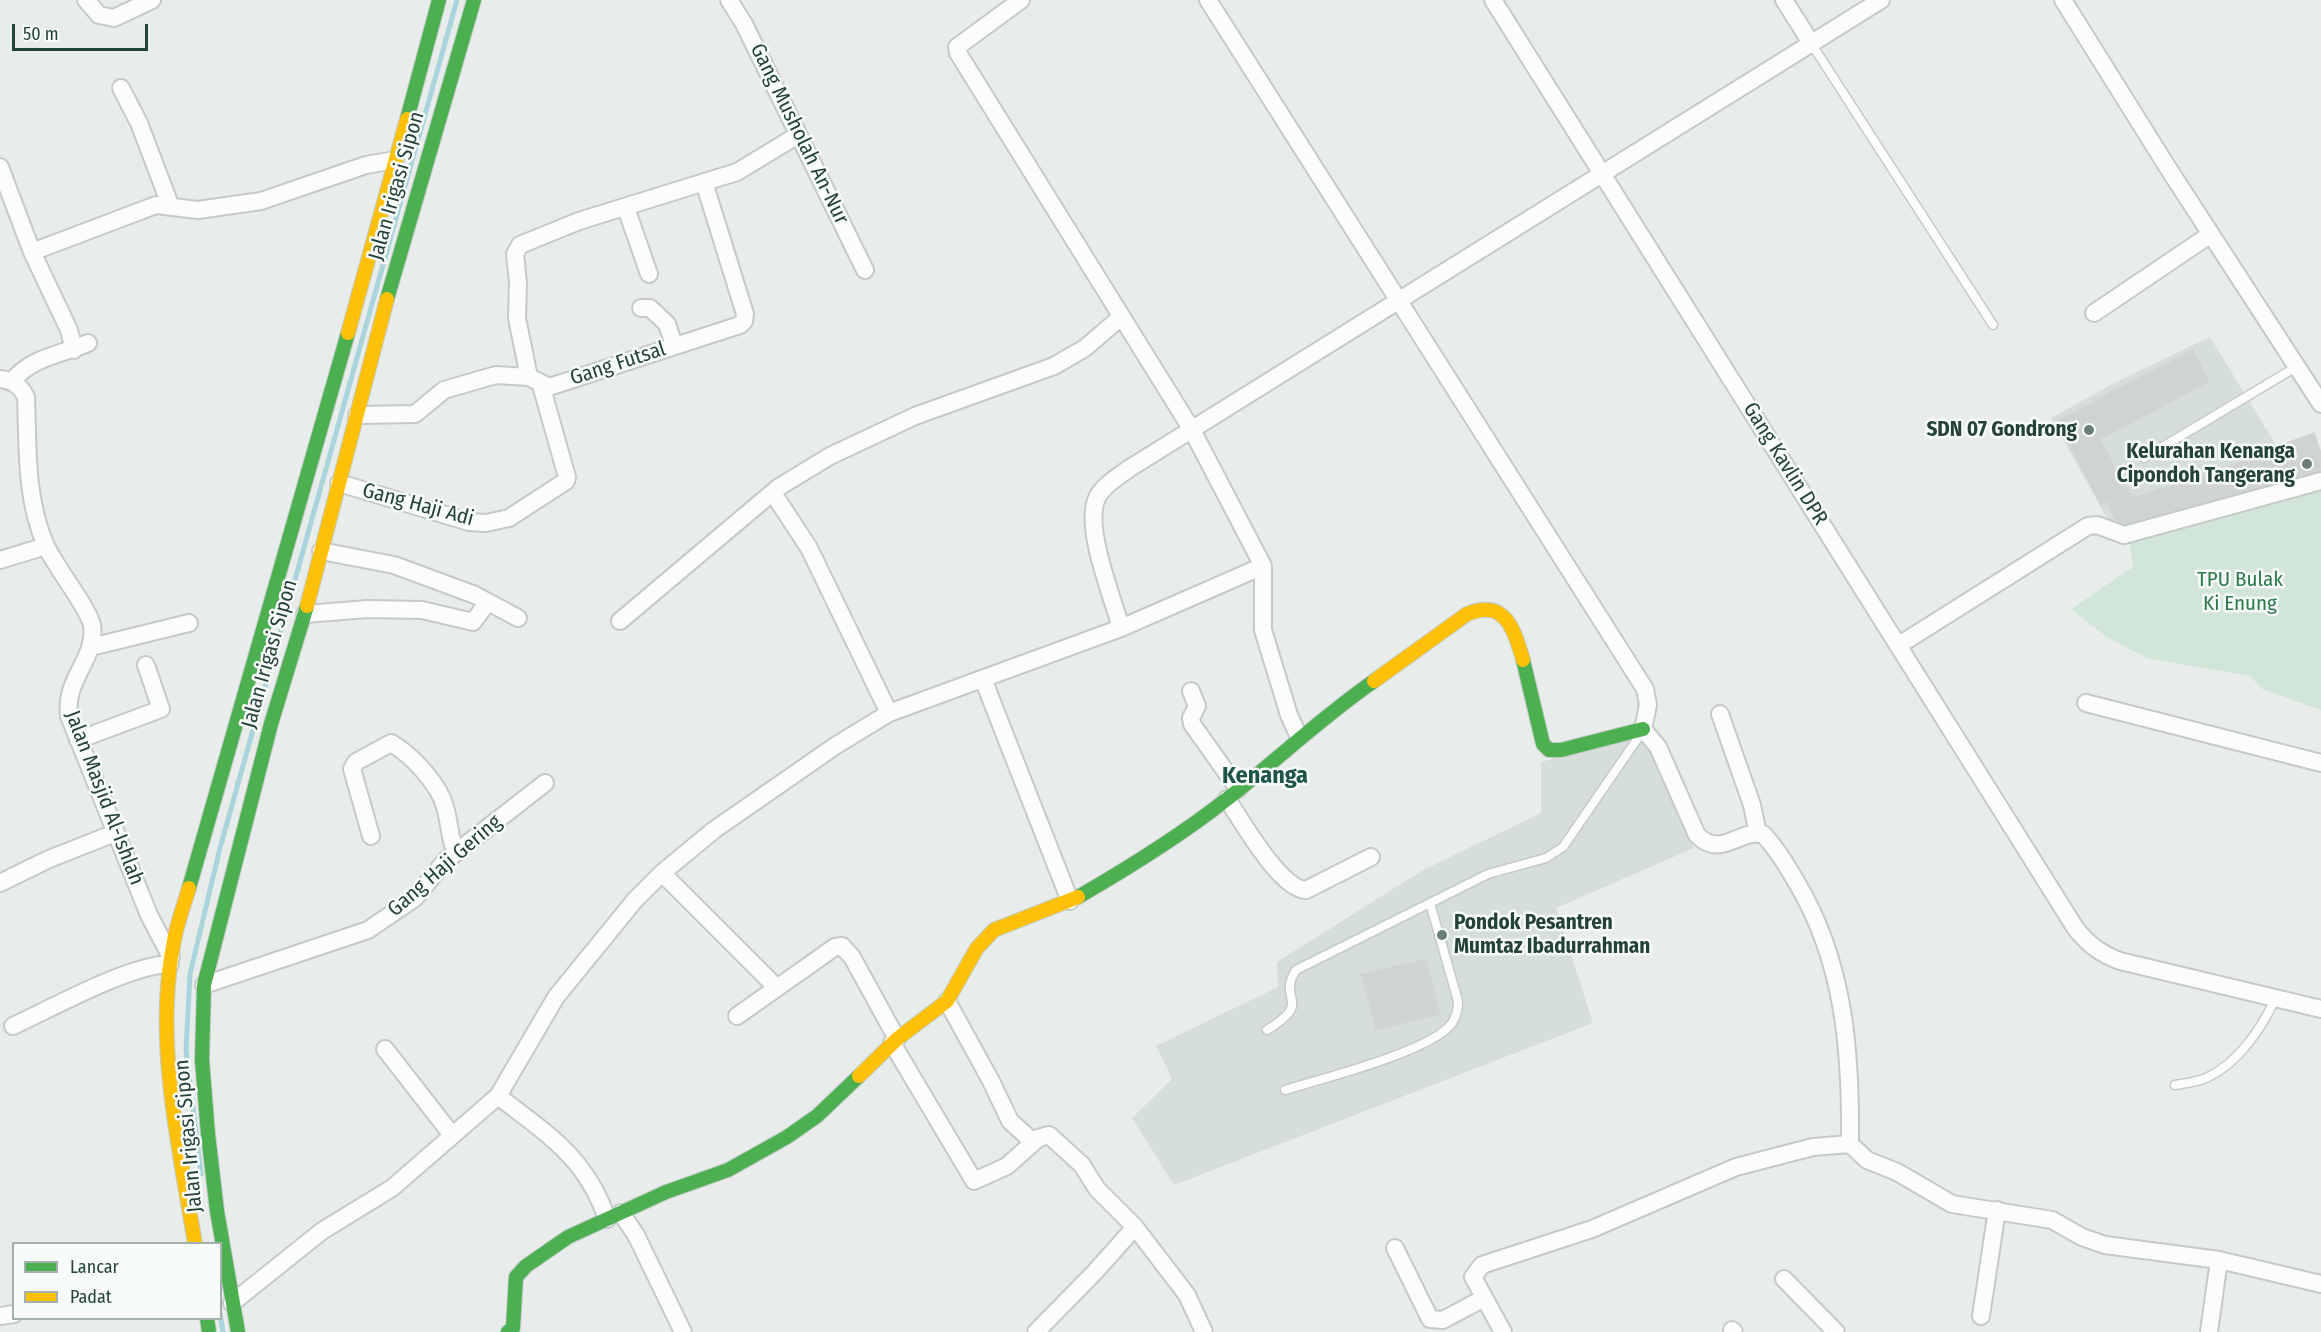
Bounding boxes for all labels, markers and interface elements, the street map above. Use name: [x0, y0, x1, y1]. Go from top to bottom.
scale bar: [15, 12, 152, 50]
text: 50 m: [23, 23, 59, 45]
street label: Gang Musholah An-Nur: [744, 40, 854, 228]
street label: Jalan Irigasi Sipon: [364, 109, 430, 263]
street label: Gang Futsal: [567, 337, 669, 391]
street label: Gang Kavlin DPR: [1737, 398, 1833, 530]
place label: SDN 07 Gondrong: [1926, 417, 2077, 443]
marker: SDN 07 Gondrong: [2082, 423, 2096, 437]
place label: Kelurahan Kenanga Cipondoh Tangerang: [2117, 439, 2295, 489]
marker: Kelurahan Kenanga Cipondoh Tangerang: [2300, 457, 2314, 471]
street label: Gang Haji Adi: [360, 478, 476, 532]
park label: TPU Bulak Ki Enung: [2197, 567, 2283, 617]
street label: Jalan Irigasi Sipon: [237, 577, 303, 731]
street label: Jalan Masjid Al-Ishlah: [59, 707, 149, 889]
district label: Kenanga: [1222, 762, 1308, 790]
street label: Gang Haji Gering: [383, 810, 507, 922]
place label: Pondok Pesantren Mumtaz Ibadurrahman: [1454, 910, 1650, 960]
marker: Pondok Pesantren Mumtaz Ibadurrahman: [1435, 928, 1449, 942]
street label: Jalan Irigasi Sipon: [170, 1058, 208, 1214]
legend: [12, 1242, 222, 1320]
text: Lancar: [70, 1256, 119, 1278]
text: Padat: [70, 1286, 112, 1308]

